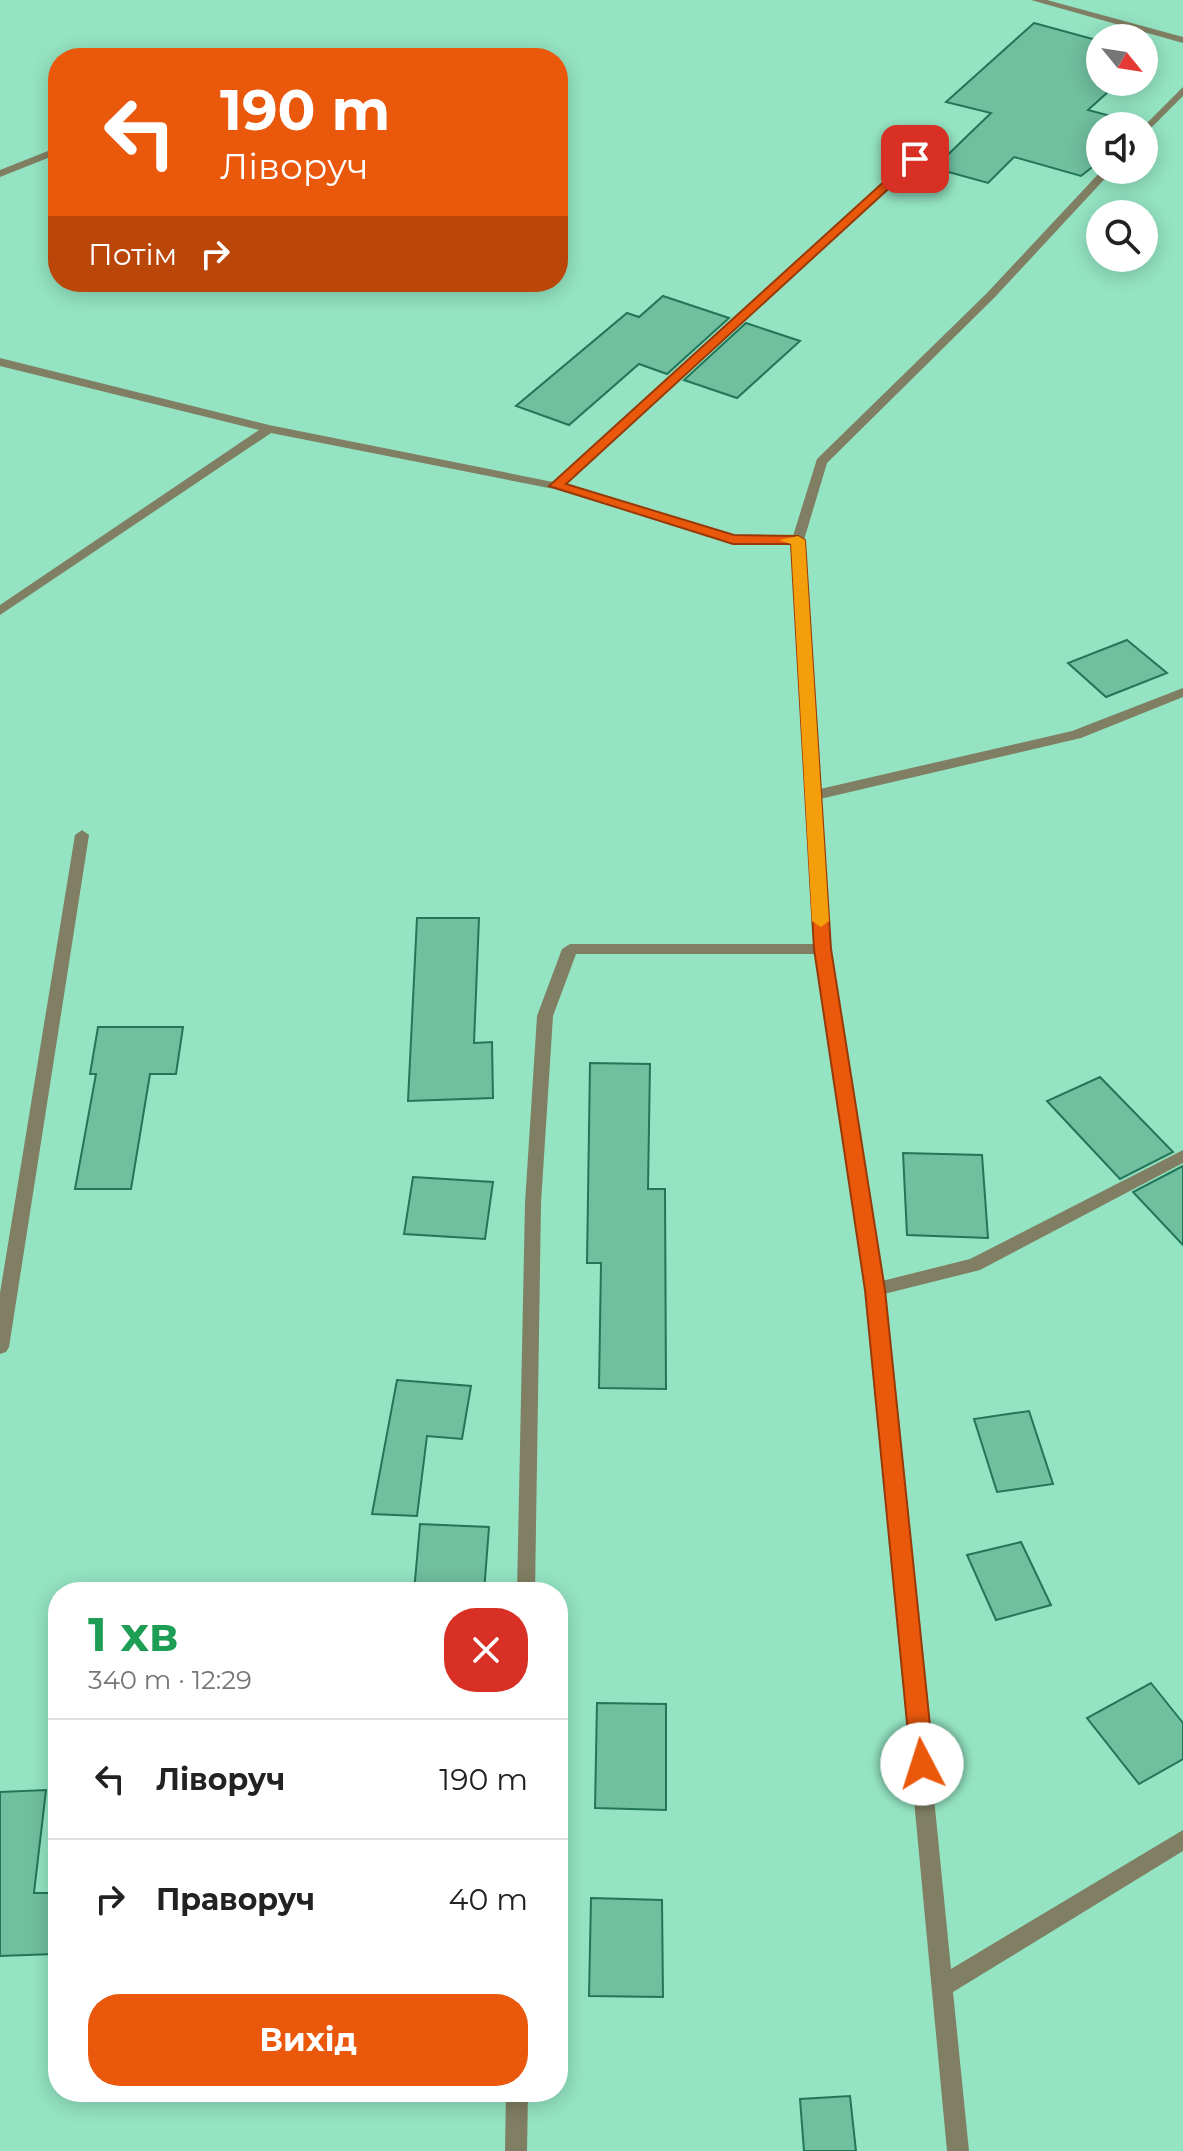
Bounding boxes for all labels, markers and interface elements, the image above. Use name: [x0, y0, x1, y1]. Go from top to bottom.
north arrow: [1086, 24, 1158, 96]
map controls: [1086, 24, 1158, 272]
text: 190 m: [220, 76, 390, 144]
icon: left: [88, 80, 192, 184]
button: sound: [1086, 112, 1158, 184]
pin: [881, 125, 949, 193]
icon: arrive: [893, 137, 937, 181]
text: Ліворуч: [220, 144, 369, 188]
button: search: [1086, 200, 1158, 272]
icon: right: [193, 232, 237, 276]
text: Потім: [88, 236, 177, 273]
text: 1 хв: [88, 1605, 179, 1663]
button: close: [444, 1608, 528, 1692]
text: 340 m · 12:29: [88, 1664, 252, 1696]
position arrow: [880, 1722, 964, 1806]
icon: left: [88, 1757, 132, 1801]
text: Ліворуч: [156, 1761, 285, 1798]
text: 190 m: [439, 1761, 528, 1798]
icon: right: [88, 1877, 132, 1921]
text: Праворуч: [156, 1881, 315, 1918]
text: 40 m: [449, 1881, 528, 1918]
button: Вихід: [88, 1994, 528, 2086]

